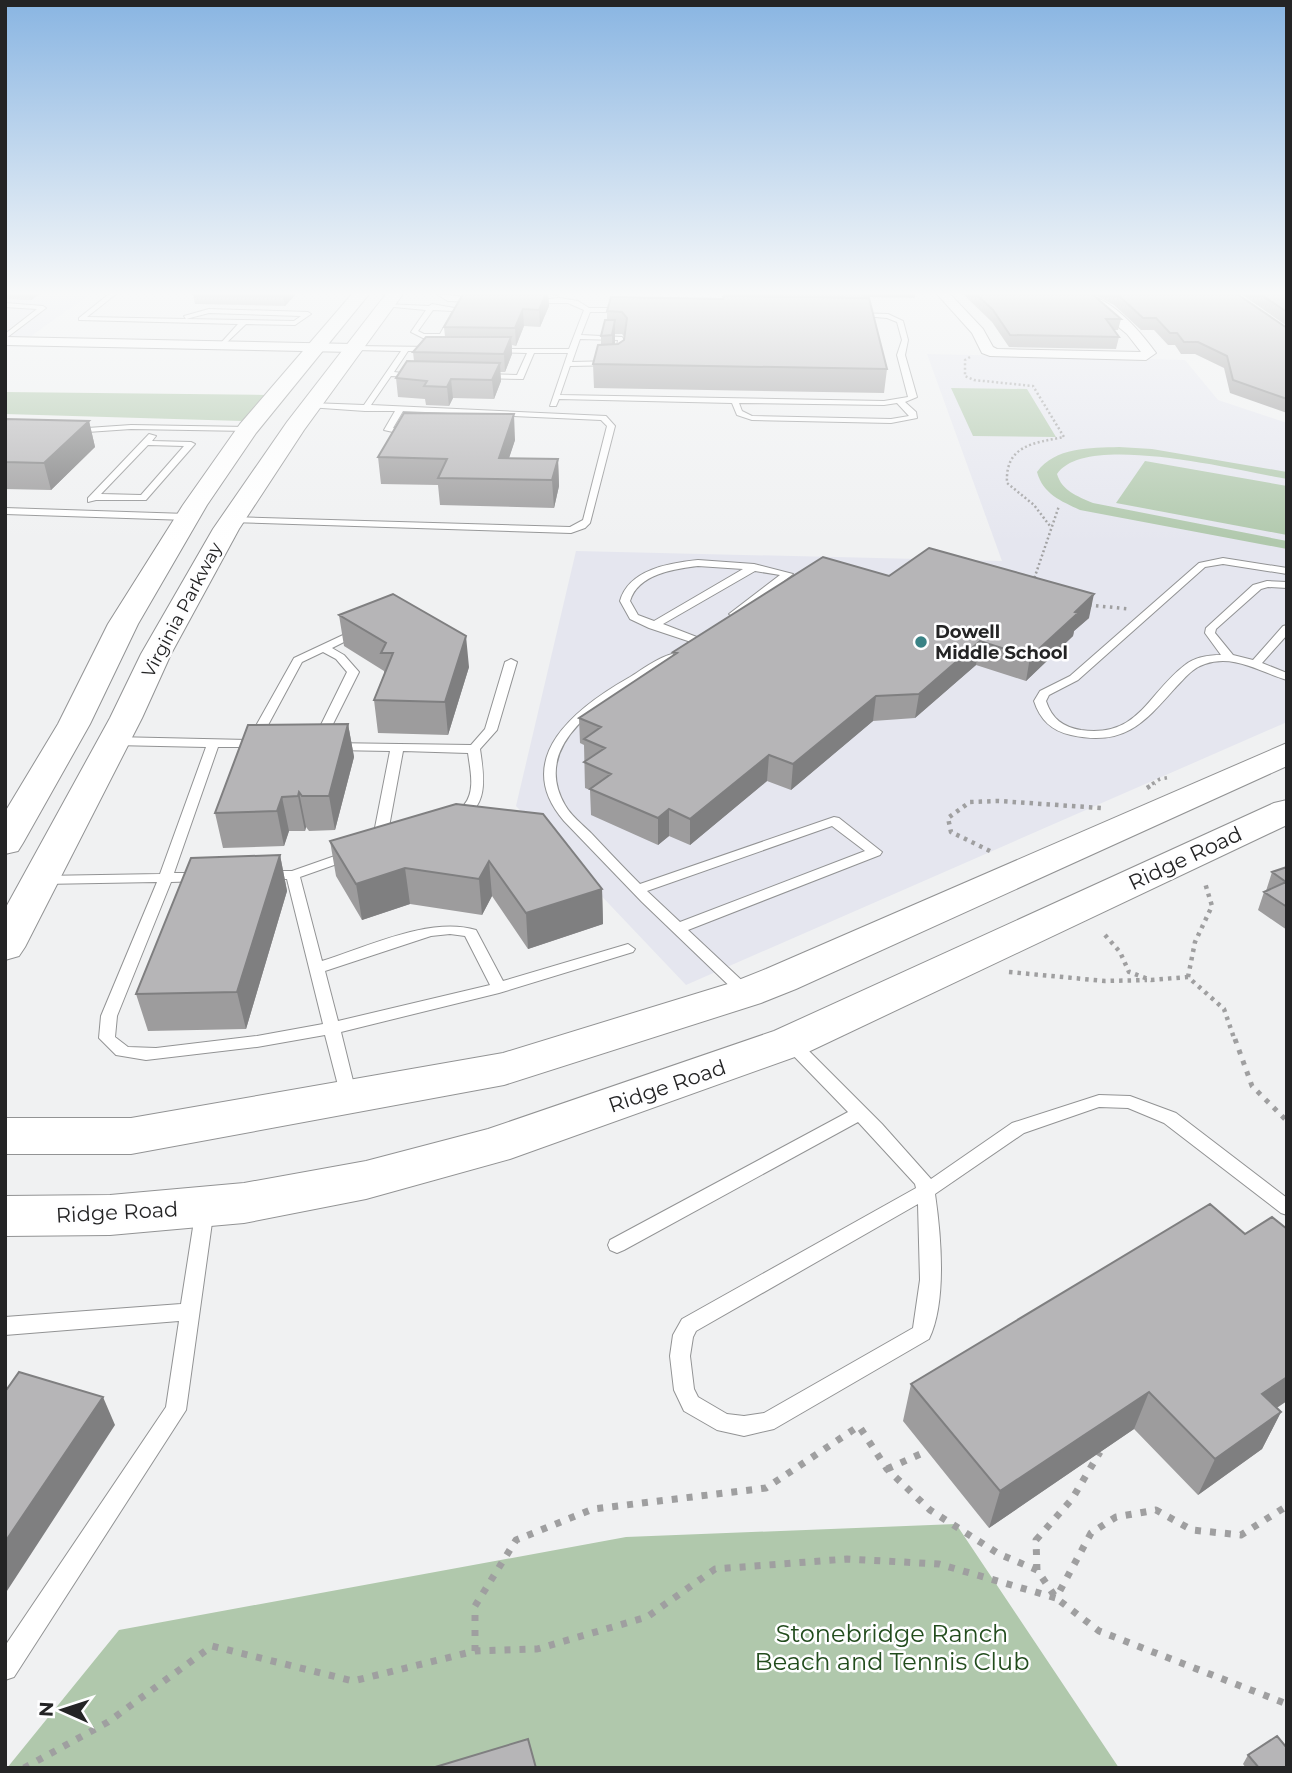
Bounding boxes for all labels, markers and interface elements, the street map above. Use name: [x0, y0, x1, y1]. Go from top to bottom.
street label: Virginia Parkway: [137, 539, 227, 681]
place label: Dowell Middle School: [935, 621, 1068, 664]
marker: Dowell Middle School: [913, 634, 929, 650]
street label: Ridge Road: [1124, 821, 1246, 895]
street label: Ridge Road: [605, 1054, 729, 1118]
street label: Ridge Road: [55, 1196, 179, 1228]
park label: Stonebridge Ranch Beach and Tennis Club: [755, 1619, 1029, 1676]
north arrow: [28, 1675, 98, 1745]
text: N: [35, 1701, 58, 1717]

